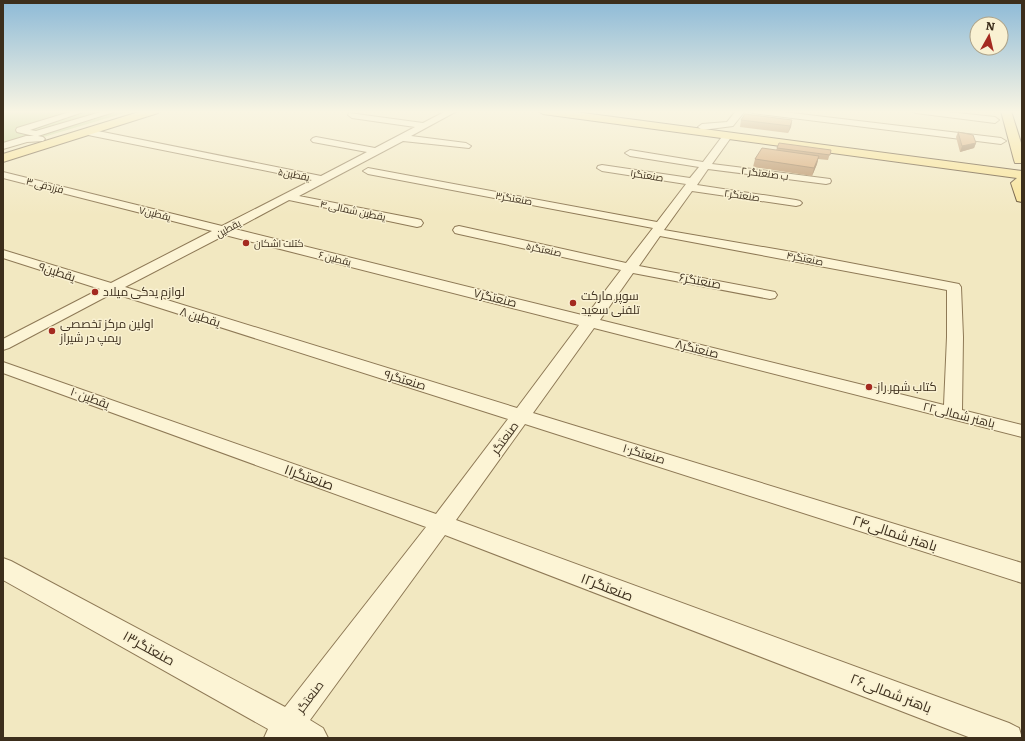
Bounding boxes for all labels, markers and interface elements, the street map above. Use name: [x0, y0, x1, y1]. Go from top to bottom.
north arrow: [969, 16, 1009, 56]
text: N: [985, 17, 996, 34]
street label: ۲ ب صنعتگر: [740, 162, 790, 183]
street label: یقطین۵: [277, 163, 312, 184]
street label: صنعتگر۱: [629, 164, 665, 185]
street label: فرزدقی ۳: [25, 173, 65, 196]
street label: صنعتگر۲: [723, 185, 761, 204]
street label: صنعتگر۳: [494, 187, 534, 208]
street label: یقطین شمالی ۴: [319, 195, 388, 224]
street label: یقطین۷: [137, 201, 173, 224]
street label: یقطین: [213, 215, 243, 240]
place label: کتلت اشکان: [254, 235, 304, 250]
street label: صنعتگر۵: [525, 237, 563, 260]
marker: کتلت اشکان: [241, 238, 251, 248]
street label: یقطین ۶: [317, 246, 353, 269]
street label: صنعتگر۴: [785, 247, 825, 268]
street label: یقطین۹: [36, 257, 79, 286]
street label: صنعتگر۶: [678, 267, 723, 293]
place label: لوازم یدکی میلاد: [103, 282, 185, 300]
street label: صنعتگر۷: [472, 283, 519, 311]
place label: سوپر مارکت تلفنی سعید: [581, 286, 640, 318]
marker: لوازم یدکی میلاد: [90, 287, 100, 297]
marker: سوپر مارکت تلفنی سعید: [568, 298, 578, 308]
street label: یقطین ۸: [178, 301, 224, 331]
place label: اولین مرکز تخصصی ریمپ در شیراز: [59, 314, 154, 347]
marker: اولین مرکز تخصصی ریمپ در شیراز: [47, 326, 57, 336]
street label: صنعتگر۸: [674, 334, 721, 362]
street label: صنعتگر۹: [382, 364, 428, 394]
place label: کتاب شهر راز: [876, 377, 937, 395]
street label: یقطین ۱۰: [68, 382, 113, 413]
marker: کتاب شهر راز: [864, 382, 874, 392]
street label: باهنر شمالی۲۲: [921, 396, 997, 432]
street label: صنعتگر: [486, 417, 522, 458]
street label: صنعتگر۱۰: [621, 438, 668, 468]
street label: صنعتگر۱۱: [282, 458, 337, 494]
street label: باهنر شمالی۲۴: [850, 509, 940, 555]
street label: صنعتگر۱۲: [578, 567, 636, 605]
street label: صنعتگر۱۳: [120, 625, 179, 670]
street label: باهنر شمالی۲۶: [848, 667, 935, 717]
street label: صنعتگر: [290, 676, 327, 717]

